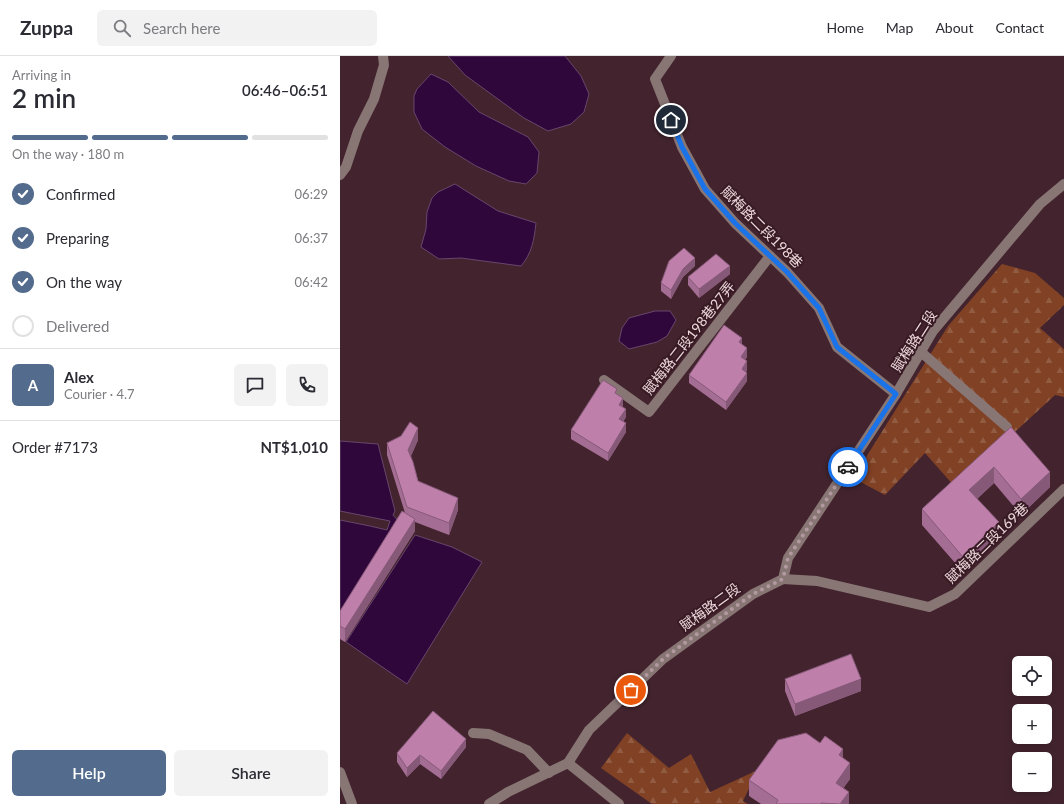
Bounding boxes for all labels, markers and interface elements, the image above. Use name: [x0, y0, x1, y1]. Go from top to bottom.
search box: [97, 10, 377, 46]
text: Zuppa: [20, 16, 73, 39]
icon: search: [111, 17, 133, 39]
text: Search here: [143, 19, 220, 37]
text: Home: [826, 19, 864, 36]
text: Map: [886, 19, 913, 36]
text: About: [935, 19, 973, 36]
text: Contact: [995, 19, 1044, 36]
text: Arriving in: [12, 67, 71, 83]
text: 06:46–06:51: [242, 81, 328, 99]
text: 2 min: [12, 82, 76, 114]
pin: [654, 103, 688, 137]
icon: home: [660, 109, 682, 131]
text: On the way · 180 m: [12, 146, 124, 162]
street label: 賦梅路二段198巷: [718, 182, 807, 271]
icon: check: [12, 183, 34, 205]
text: Confirmed: [46, 185, 115, 203]
text: 06:29: [295, 186, 328, 202]
icon: check: [12, 227, 34, 249]
text: Preparing: [46, 229, 109, 247]
text: 06:37: [295, 230, 328, 246]
icon: check: [12, 271, 34, 293]
text: On the way: [46, 273, 122, 291]
text: 06:42: [295, 274, 328, 290]
street label: 賦梅路二段198巷27弄: [639, 278, 738, 398]
street label: 賦梅路二段: [887, 307, 940, 375]
text: Delivered: [46, 317, 109, 335]
button: chat: [234, 364, 276, 406]
button: phone: [286, 364, 328, 406]
text: Alex: [64, 368, 94, 386]
text: A: [28, 376, 38, 394]
text: Courier · 4.7: [64, 386, 135, 402]
text: Order #7173: [12, 438, 98, 456]
text: NT$1,010: [260, 438, 328, 456]
courier: [828, 447, 868, 487]
icon: car: [837, 456, 859, 478]
street label: 賦梅路二段169巷: [942, 499, 1032, 586]
street label: 賦梅路二段: [676, 579, 743, 634]
map controls: [1012, 656, 1052, 792]
button: locate: [1012, 656, 1052, 696]
pin: [614, 673, 648, 707]
icon: bag: [620, 679, 642, 701]
button: +: [1012, 704, 1052, 744]
button: Help: [12, 750, 166, 796]
button: Share: [174, 750, 328, 796]
button: −: [1012, 752, 1052, 792]

